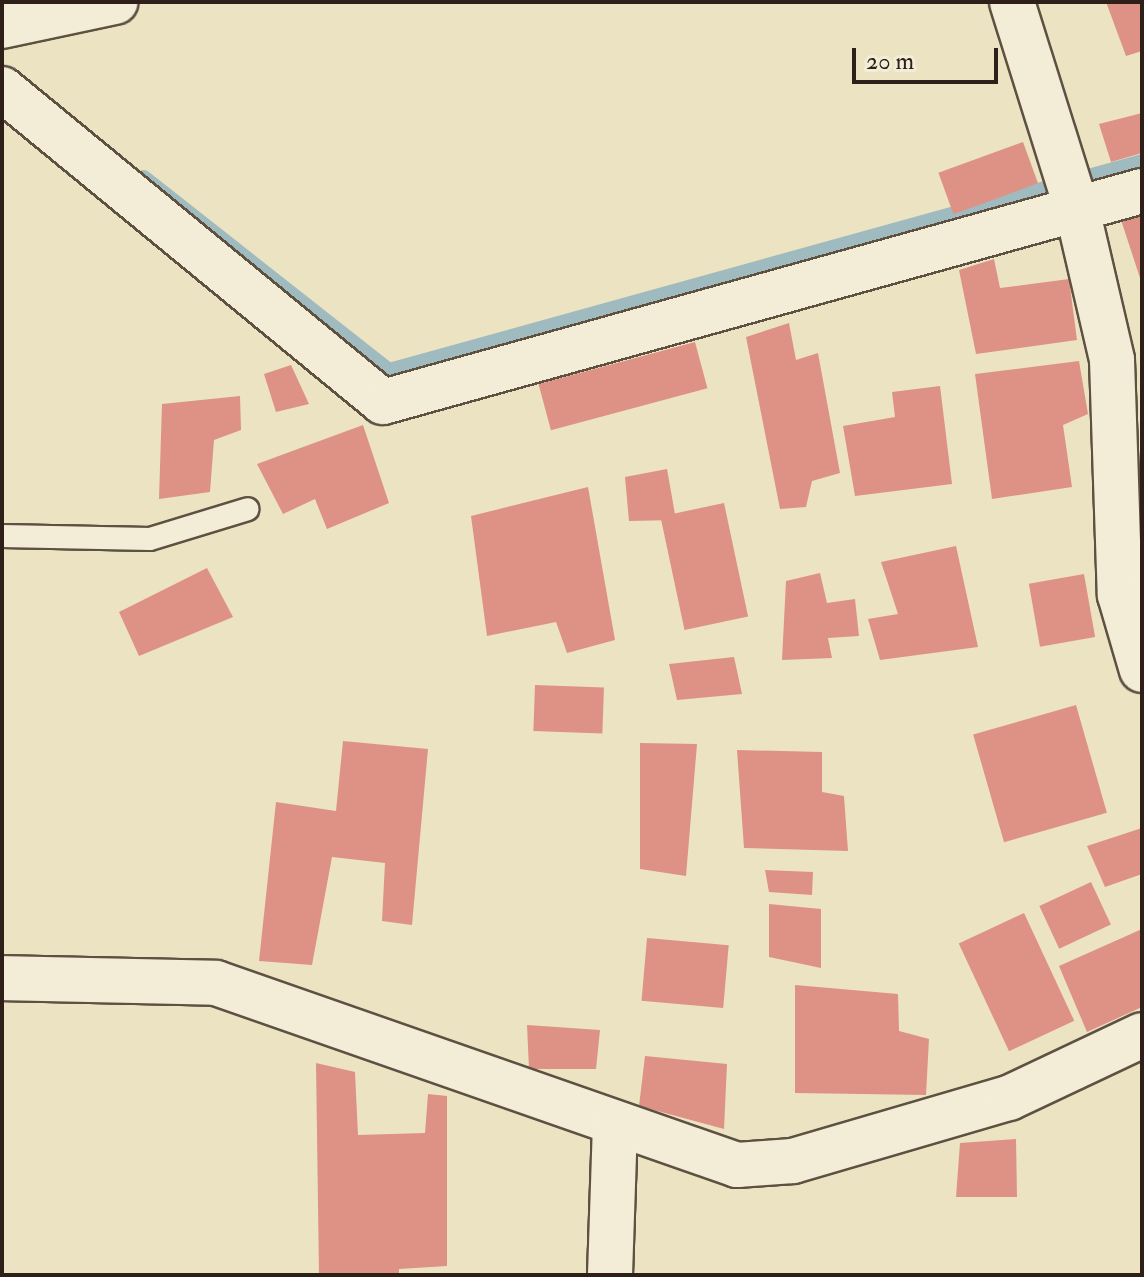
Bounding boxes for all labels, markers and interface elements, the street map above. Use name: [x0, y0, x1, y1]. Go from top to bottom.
scale bar: [856, 32, 1002, 82]
text: 20 m: [866, 46, 914, 77]

